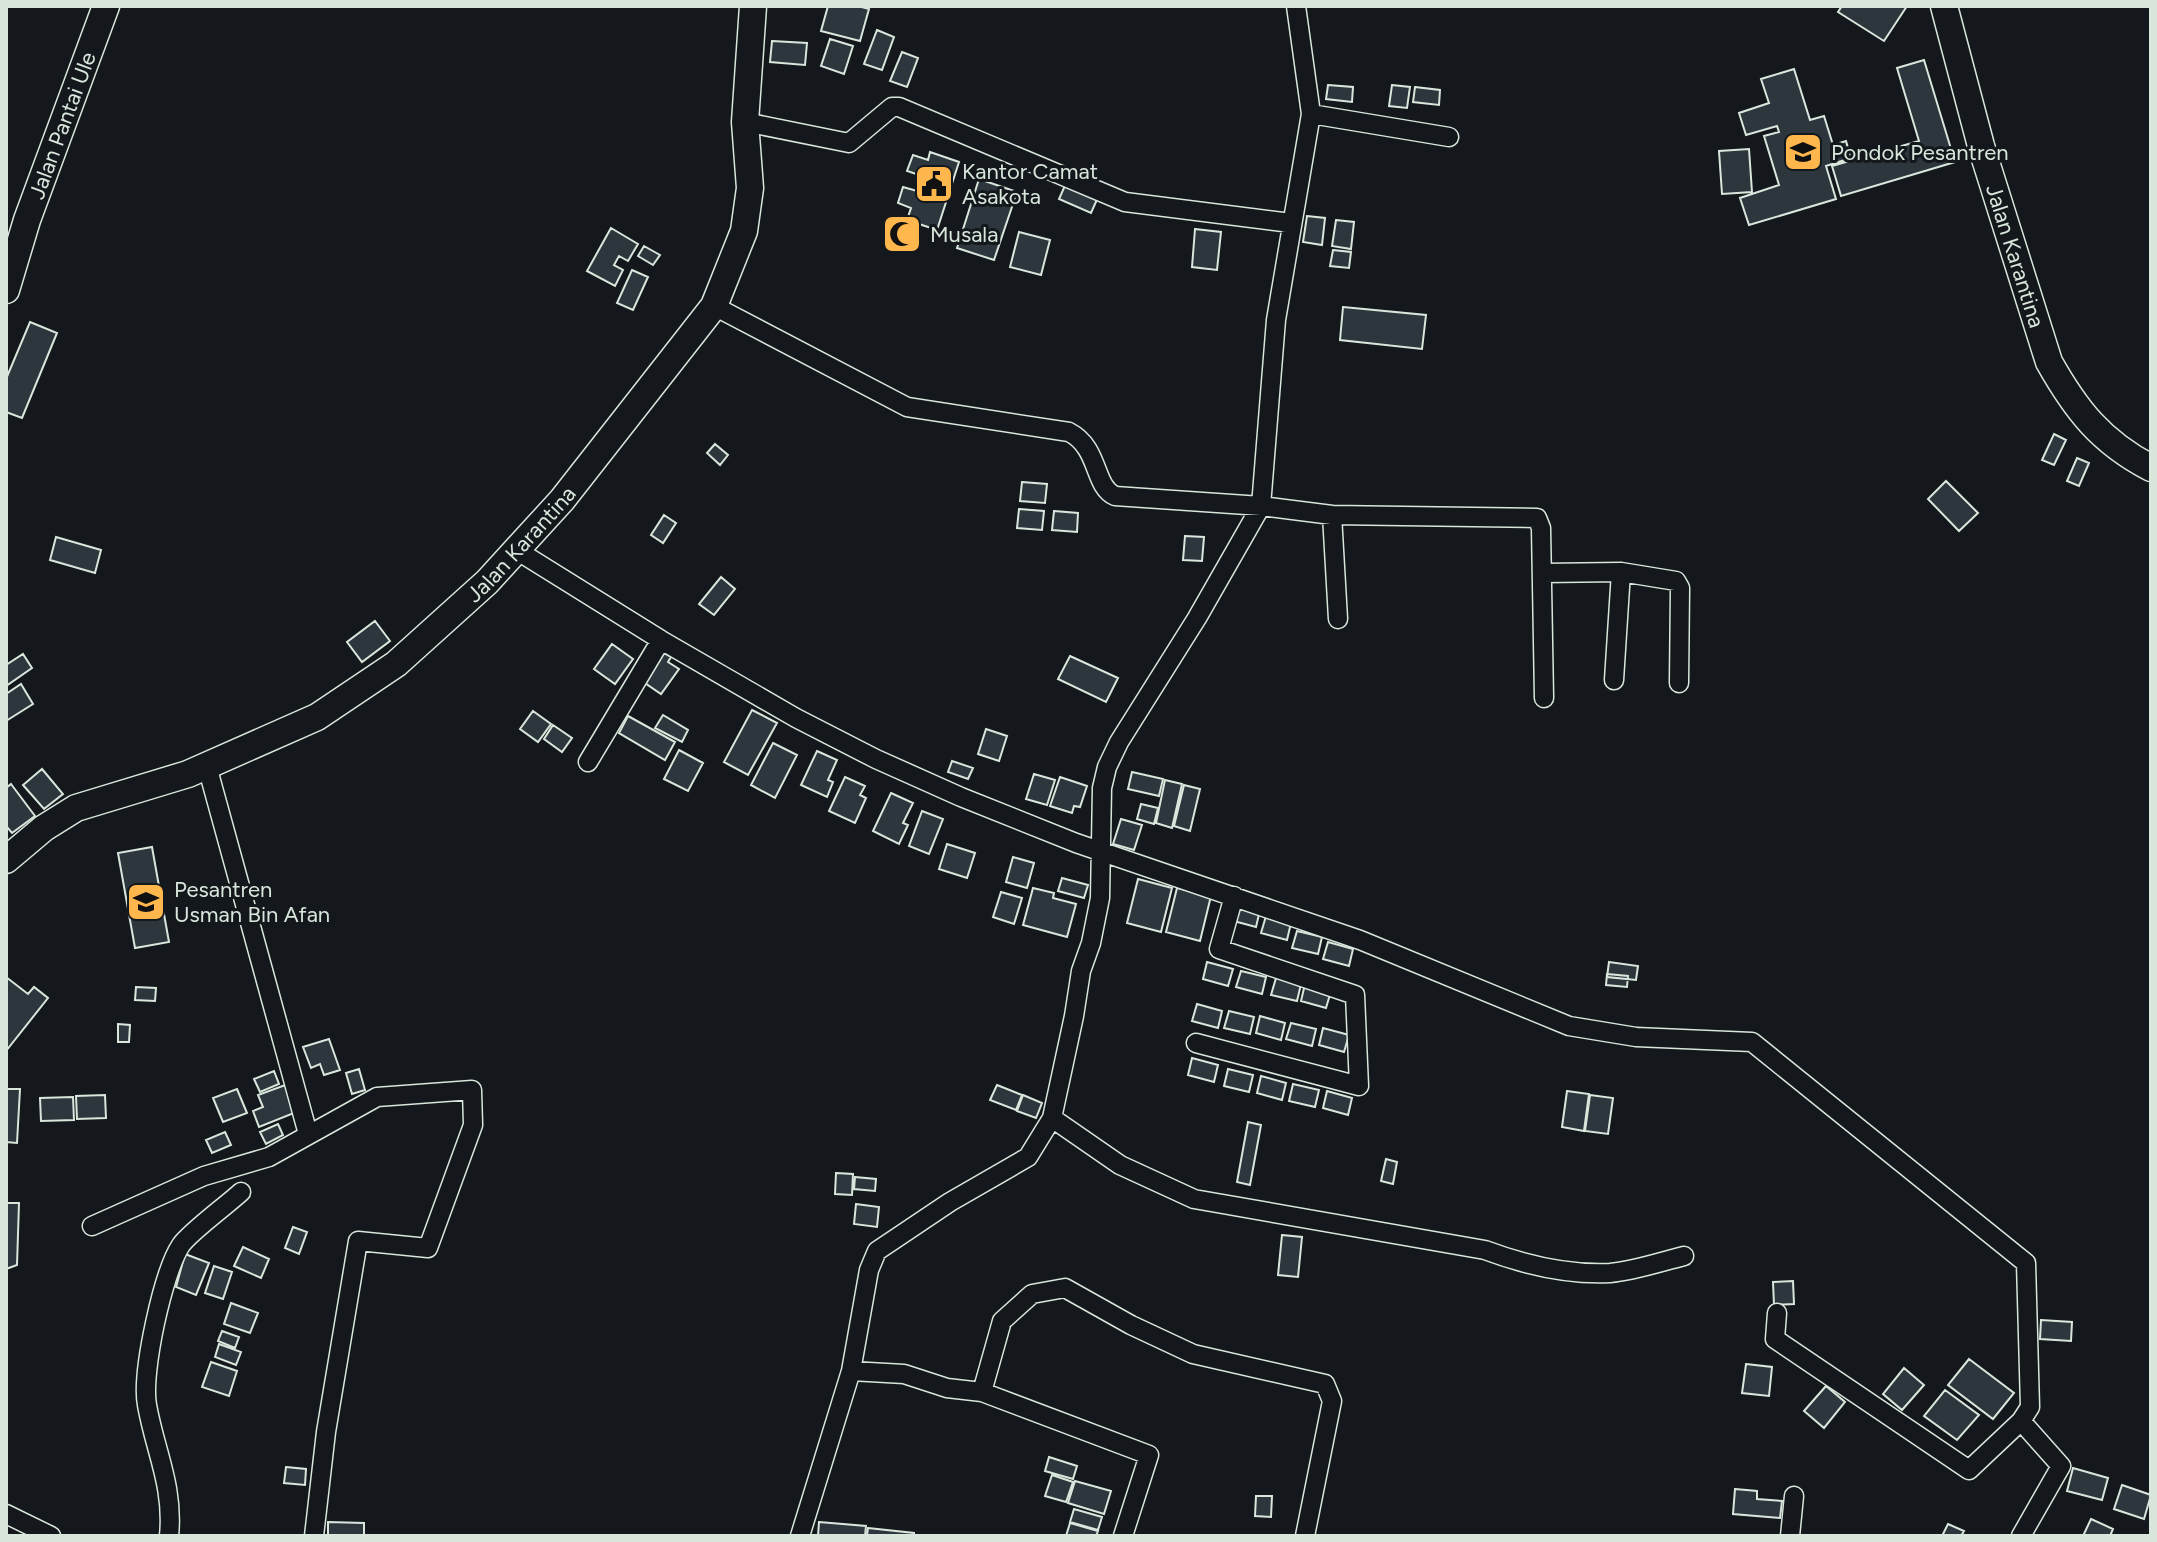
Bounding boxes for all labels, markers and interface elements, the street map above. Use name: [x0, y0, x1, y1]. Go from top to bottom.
street label: Jalan Pantai Ule: [22, 48, 101, 203]
school or university icon: Pondok Pesantren: [1782, 131, 1824, 173]
place label: Pondok Pesantren: [1831, 139, 2009, 166]
place label: Kantor Camat Asakota: [962, 158, 1098, 210]
public building icon: Kantor Camat Asakota: [913, 163, 955, 205]
street label: Jalan Karantina: [1980, 181, 2051, 331]
mosque icon: Musala: [881, 213, 923, 255]
place label: Musala: [930, 221, 998, 248]
street label: Jalan Karantina: [461, 481, 581, 608]
place label: Pesantren Usman Bin Afan: [174, 876, 330, 928]
school or university icon: Pesantren Usman Bin Afan: [125, 881, 167, 923]

